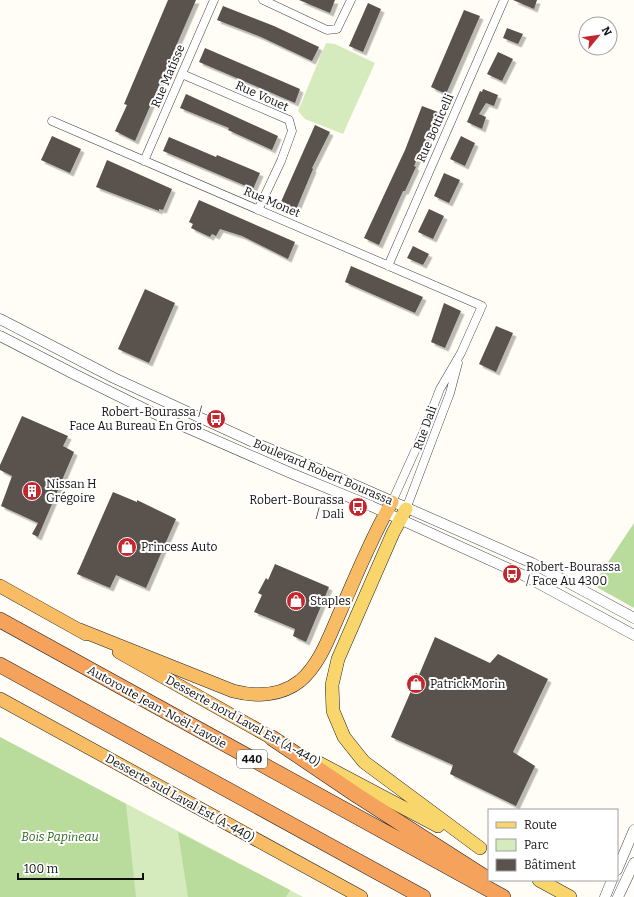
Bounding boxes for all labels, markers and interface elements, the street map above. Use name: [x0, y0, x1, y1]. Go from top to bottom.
north arrow: [578, 16, 618, 56]
text: N: [599, 25, 614, 39]
street label: Rue Matisse: [148, 42, 188, 110]
street label: Rue Vouet: [233, 78, 291, 114]
street label: Rue Botticelli: [414, 91, 457, 165]
street label: Rue Monet: [242, 184, 303, 220]
street label: Rue Dali: [411, 404, 440, 452]
place label: Robert-Bourassa / Face Au Bureau En Gros: [69, 405, 202, 433]
bus stop icon: Robert-Bourassa / Face Au Bureau En Gros: [205, 408, 227, 430]
street label: Boulevard Robert Bourassa: [251, 436, 395, 508]
place label: Nissan H Grégoire: [46, 477, 97, 505]
building icon: Nissan H Grégoire: [21, 480, 43, 502]
place label: Robert-Bourassa / Dali: [249, 493, 344, 521]
bus stop icon: Robert-Bourassa / Dali: [347, 496, 369, 518]
shop icon: Princess Auto: [116, 536, 138, 558]
place label: Princess Auto: [141, 540, 217, 554]
place label: Robert-Bourassa / Face Au 4300: [526, 560, 621, 588]
bus stop icon: Robert-Bourassa / Face Au 4300: [501, 563, 523, 585]
shop icon: Staples: [285, 590, 307, 612]
place label: Staples: [310, 594, 351, 608]
street label: Autoroute Jean-Noël-Lavoie: [85, 663, 229, 751]
street label: Desserte nord Laval Est (A-440): [163, 672, 323, 770]
shop icon: Patrick Morin: [405, 673, 427, 695]
place label: Patrick Morin: [430, 677, 506, 691]
street label: Desserte sud Laval Est (A-440): [103, 750, 258, 845]
road number: 440: [237, 750, 267, 768]
legend: [488, 809, 618, 881]
text: Route: [524, 818, 557, 832]
park label: Bois Papineau: [21, 830, 99, 844]
text: Parc: [524, 838, 549, 852]
scale bar: [18, 855, 143, 881]
text: Bâtiment: [524, 858, 577, 872]
text: 100 m: [24, 862, 59, 876]

